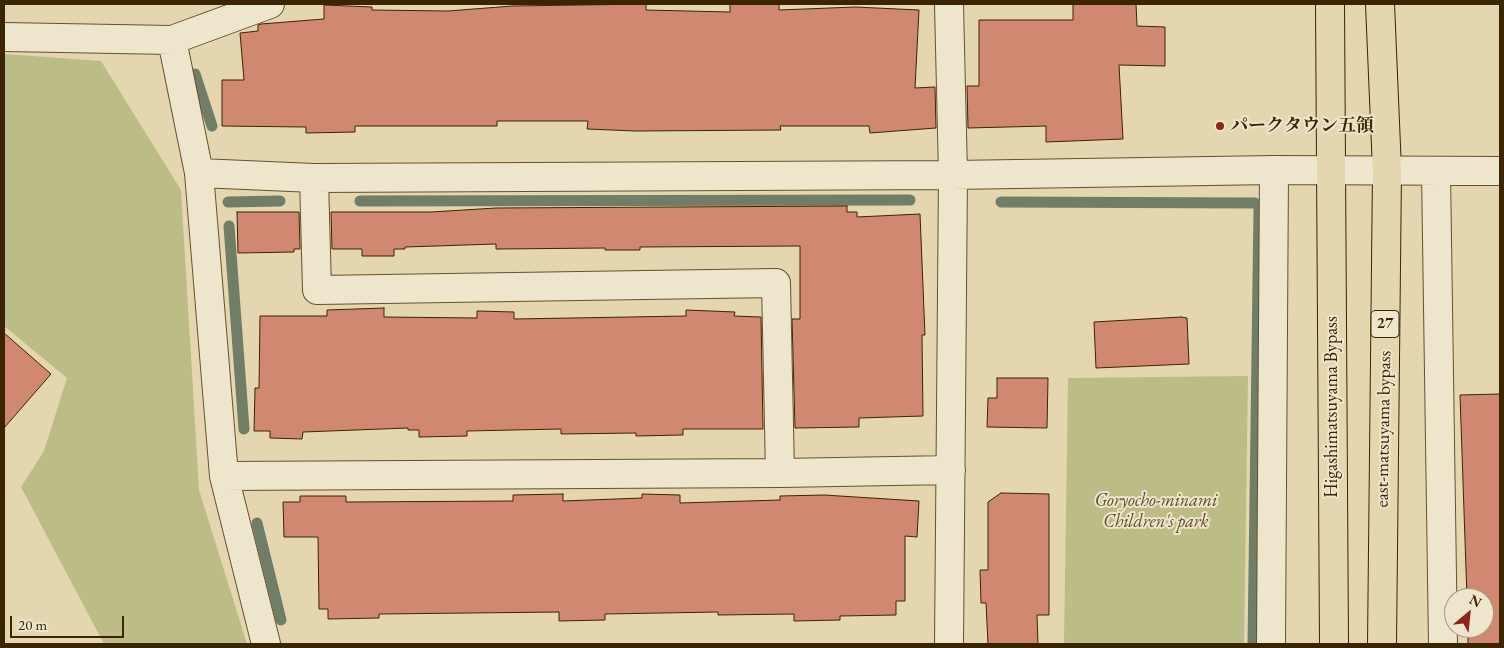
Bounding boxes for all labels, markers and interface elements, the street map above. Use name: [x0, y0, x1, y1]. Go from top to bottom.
place label: パークタウン五領: [1230, 115, 1374, 137]
marker: パークタウン五領: [1214, 120, 1226, 132]
road number: 27: [1371, 310, 1399, 338]
street label: Higashimatsuyama Bypass: [1321, 316, 1343, 498]
street label: east-matsuyama bypass: [1372, 350, 1396, 508]
park label: Goryocho-minami Children's park: [1095, 490, 1217, 532]
north arrow: [1444, 588, 1494, 638]
text: N: [1466, 590, 1485, 611]
scale bar: [12, 606, 126, 638]
text: 20 m: [18, 615, 47, 634]

